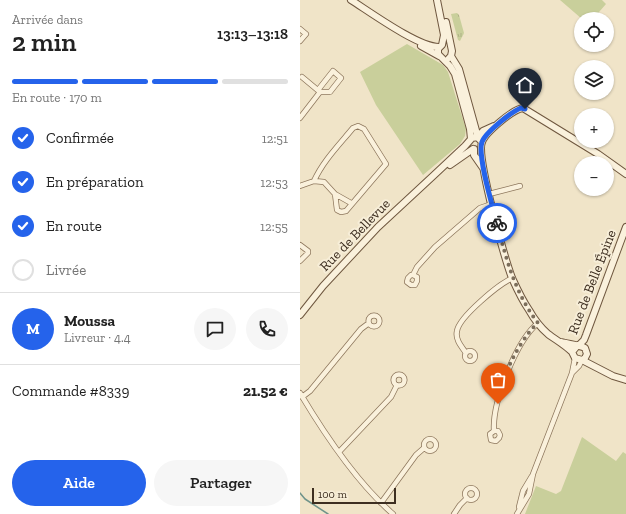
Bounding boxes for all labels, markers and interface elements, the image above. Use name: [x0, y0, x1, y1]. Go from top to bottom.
text: Arrivée dans: [12, 12, 83, 27]
map controls: [574, 12, 614, 196]
button: locate: [574, 12, 614, 52]
text: 13:13–13:18: [217, 25, 288, 43]
text: 2 min: [12, 26, 76, 58]
button: layers: [574, 60, 614, 100]
pin: [508, 68, 542, 109]
icon: home: [514, 74, 536, 96]
text: En route · 170 m: [12, 90, 102, 105]
button: +: [574, 108, 614, 148]
icon: check: [12, 127, 34, 149]
text: Confirmée: [46, 129, 114, 147]
text: 12:51: [262, 131, 288, 146]
button: −: [574, 156, 614, 196]
icon: check: [12, 171, 34, 193]
text: En préparation: [46, 173, 144, 191]
text: 12:53: [260, 175, 288, 190]
street label: Rue de Bellevue: [316, 195, 394, 275]
courier: [477, 203, 517, 243]
icon: bike: [486, 212, 508, 234]
icon: check: [12, 215, 34, 237]
text: En route: [46, 217, 102, 235]
text: 12:55: [260, 219, 288, 234]
street label: Rue de Belle Épine: [564, 227, 620, 337]
text: Livrée: [46, 261, 86, 279]
button: chat: [194, 308, 236, 350]
button: phone: [246, 308, 288, 350]
text: Moussa: [64, 312, 115, 330]
text: M: [26, 320, 40, 338]
text: Livreur · 4.4: [64, 330, 131, 345]
pin: [481, 363, 515, 404]
icon: bag: [487, 369, 509, 391]
text: Commande #8339: [12, 382, 129, 400]
text: 21.52 €: [243, 382, 288, 400]
button: Aide: [12, 460, 146, 506]
button: Partager: [154, 460, 288, 506]
scale bar: [312, 486, 396, 505]
text: 100 m: [318, 488, 347, 501]

